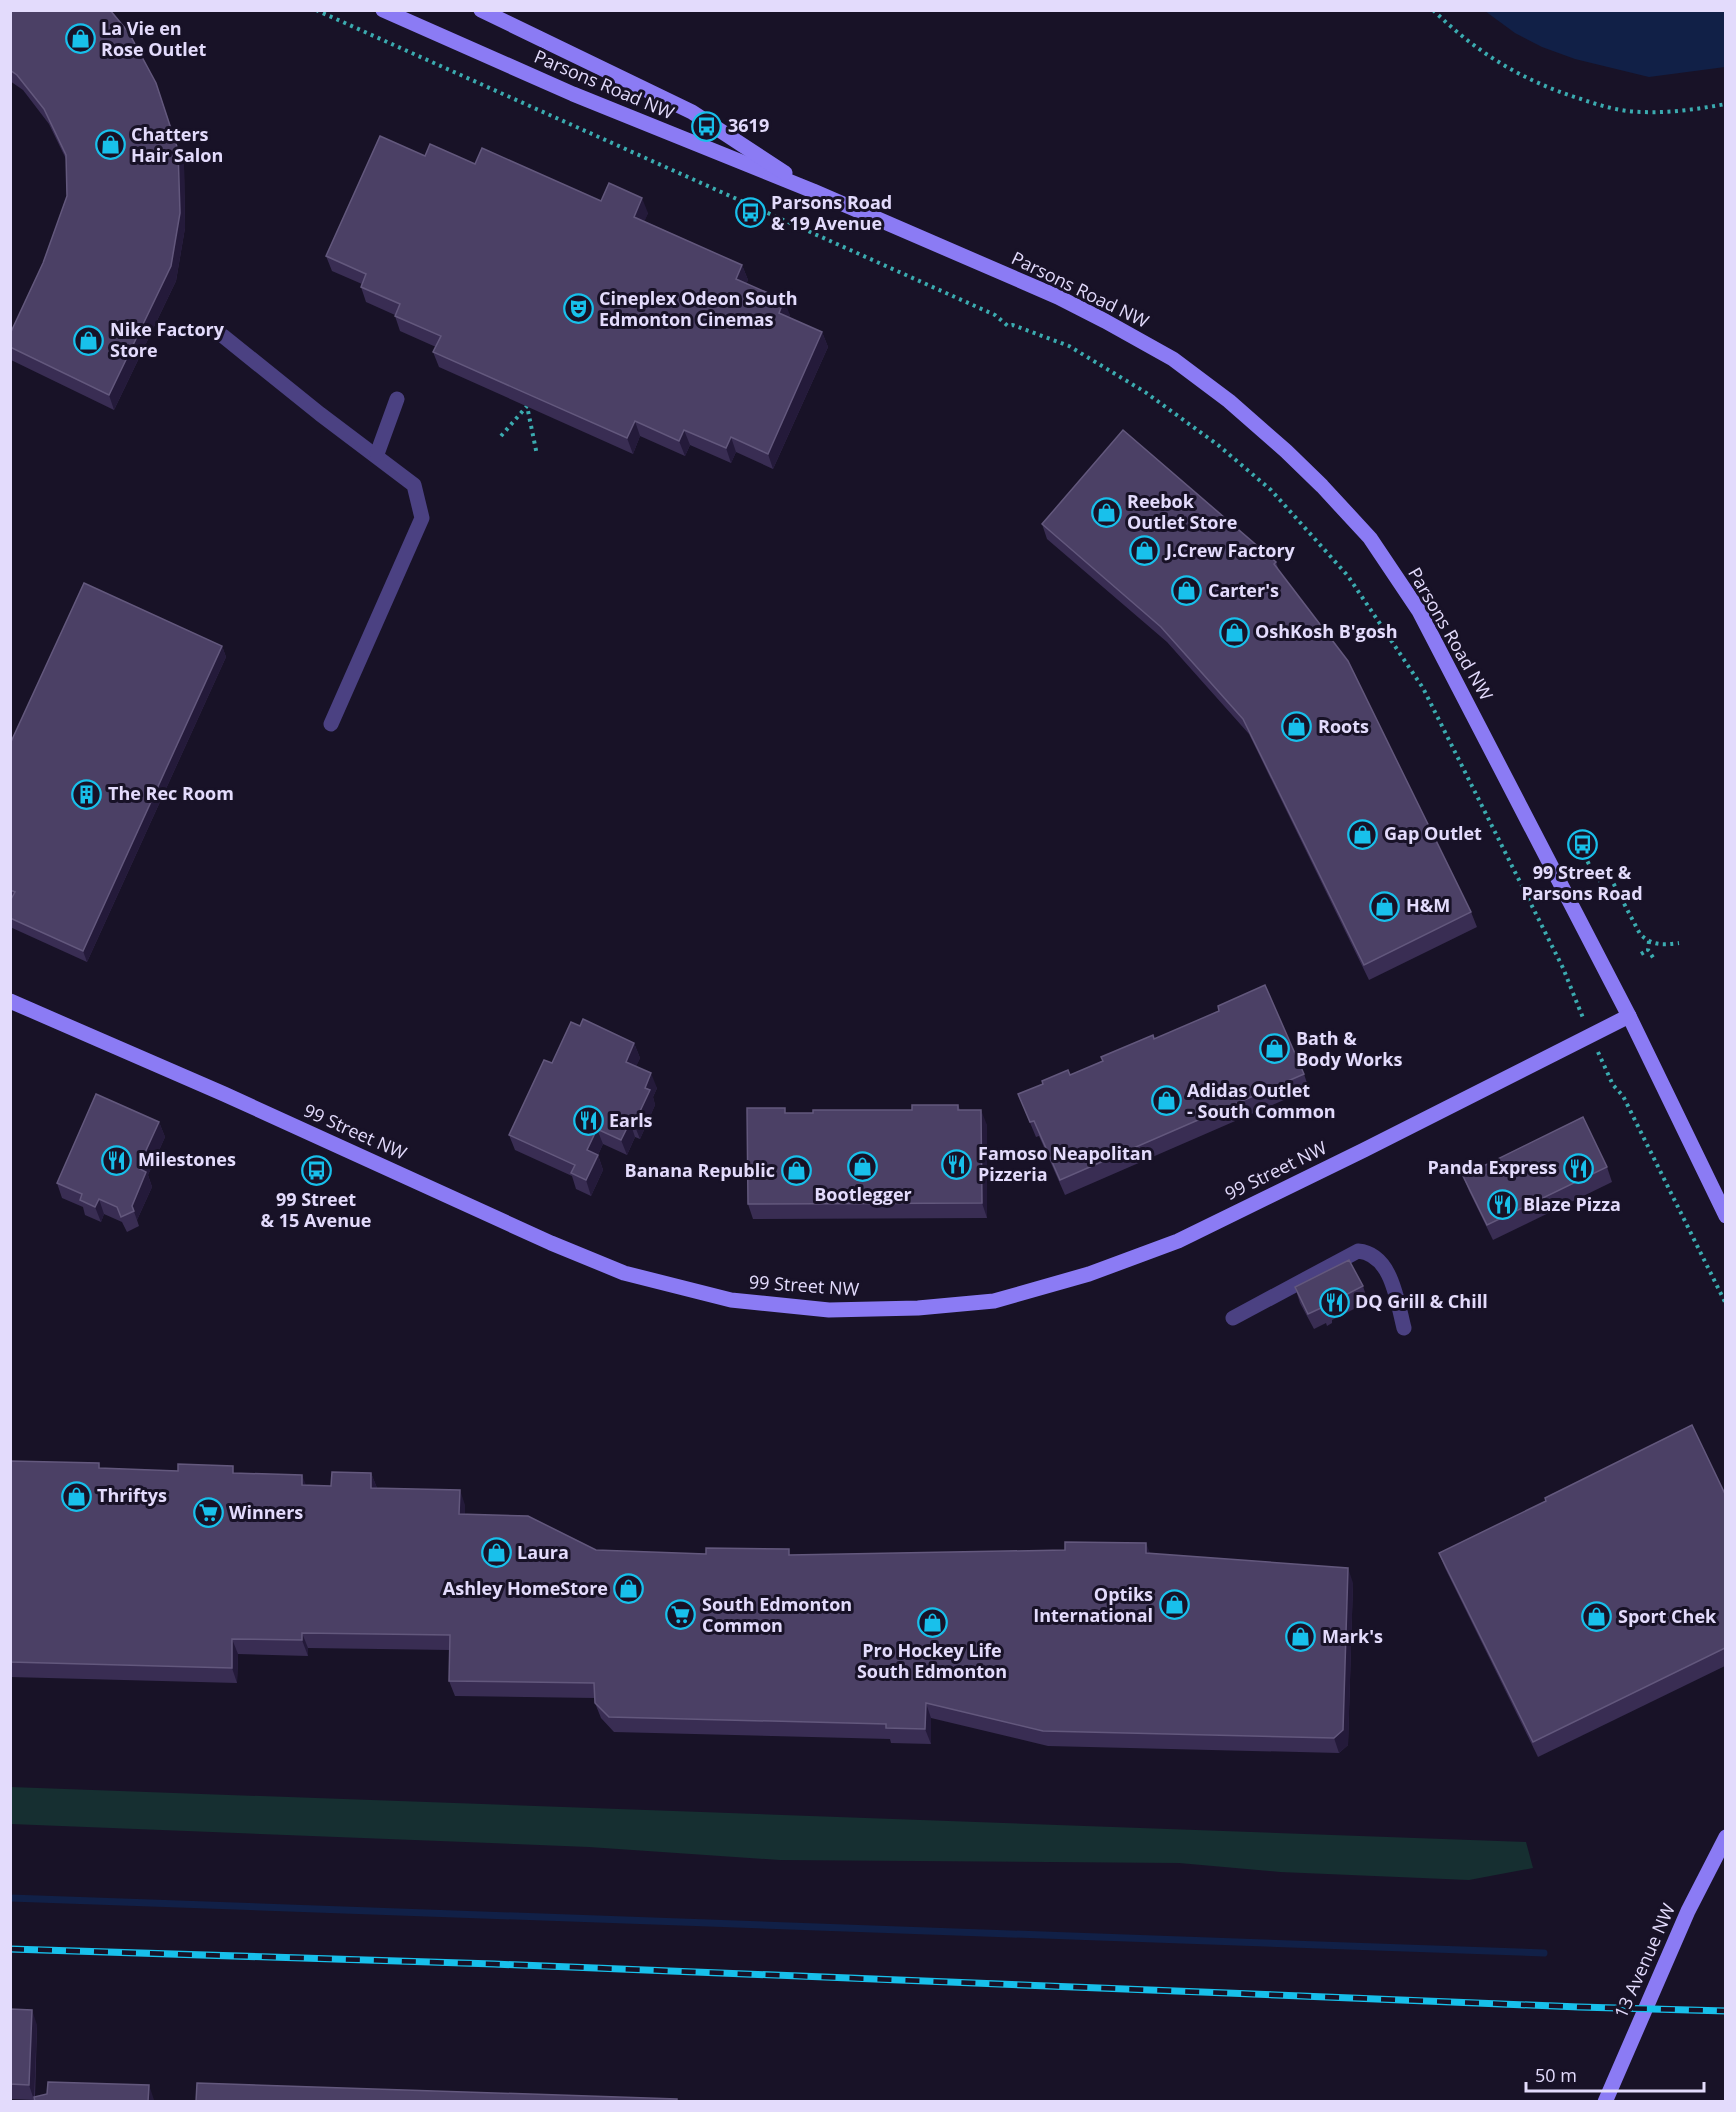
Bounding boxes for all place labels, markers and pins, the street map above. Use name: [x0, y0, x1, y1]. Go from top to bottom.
place label: La Vie en Rose Outlet: [101, 16, 206, 61]
shop icon: La Vie en Rose Outlet: [64, 23, 96, 55]
bus stop icon: 3619: [691, 110, 723, 142]
place label: 3619: [728, 113, 769, 137]
place label: Chatters Hair Salon: [131, 122, 223, 167]
shop icon: Chatters Hair Salon: [94, 129, 126, 161]
place label: Parsons Road & 19 Avenue: [771, 190, 892, 235]
bus stop icon: Parsons Road & 19 Avenue: [734, 197, 766, 229]
place label: Cineplex Odeon South Edmonton Cinemas: [599, 286, 798, 331]
theatre icon: Cineplex Odeon South Edmonton Cinemas: [562, 293, 594, 325]
place label: Nike Factory Store: [110, 317, 225, 362]
shop icon: Nike Factory Store: [73, 324, 105, 356]
place label: Reebok Outlet Store: [1127, 489, 1237, 534]
shop icon: Reebok Outlet Store: [1090, 496, 1122, 528]
shop icon: J.Crew Factory: [1129, 535, 1161, 567]
place label: J.Crew Factory: [1164, 538, 1296, 562]
shop icon: Carter's: [1171, 575, 1203, 607]
place label: Carter's: [1208, 578, 1279, 602]
shop icon: OshKosh B'gosh: [1218, 616, 1250, 648]
place label: OshKosh B'gosh: [1255, 619, 1398, 643]
shop icon: Roots: [1281, 711, 1313, 743]
place label: Roots: [1318, 714, 1369, 738]
building icon: The Rec Room: [71, 778, 103, 810]
place label: The Rec Room: [108, 781, 234, 805]
shop icon: Gap Outlet: [1347, 818, 1379, 850]
place label: Gap Outlet: [1384, 821, 1482, 845]
bus stop icon: 99 Street & Parsons Road: [1566, 828, 1598, 860]
place label: 99 Street & Parsons Road: [1521, 860, 1643, 905]
shop icon: H&M: [1369, 890, 1401, 922]
place label: H&M: [1406, 893, 1450, 917]
place label: Bath & Body Works: [1296, 1026, 1402, 1071]
shop icon: Bath & Body Works: [1259, 1033, 1291, 1065]
place label: Adidas Outlet - South Common: [1187, 1078, 1336, 1123]
shop icon: Adidas Outlet - South Common: [1150, 1085, 1182, 1117]
restaurant icon: Earls: [572, 1105, 604, 1137]
place label: Earls: [609, 1108, 653, 1132]
place label: Famoso Neapolitan Pizzeria: [978, 1141, 1153, 1186]
restaurant icon: Milestones: [101, 1144, 133, 1176]
place label: Milestones: [138, 1147, 236, 1171]
restaurant icon: Famoso Neapolitan Pizzeria: [941, 1148, 973, 1180]
shop icon: Bootlegger: [847, 1150, 879, 1182]
restaurant icon: Panda Express: [1562, 1152, 1594, 1184]
bus stop icon: 99 Street & 15 Avenue: [300, 1155, 332, 1187]
shop icon: Banana Republic: [780, 1155, 812, 1187]
place label: Panda Express: [1427, 1155, 1557, 1179]
place label: Banana Republic: [625, 1158, 775, 1182]
place label: Bootlegger: [814, 1182, 912, 1206]
place label: 99 Street & 15 Avenue: [260, 1187, 372, 1232]
restaurant icon: Blaze Pizza: [1486, 1189, 1518, 1221]
place label: Blaze Pizza: [1523, 1192, 1621, 1216]
restaurant icon: DQ Grill & Chill: [1318, 1286, 1350, 1318]
place label: DQ Grill & Chill: [1355, 1289, 1488, 1313]
shop icon: Thriftys: [60, 1480, 92, 1512]
place label: Thriftys: [97, 1483, 167, 1507]
supermarket icon: Winners: [192, 1497, 224, 1529]
place label: Winners: [229, 1500, 303, 1524]
shop icon: Laura: [480, 1537, 512, 1569]
place label: Laura: [517, 1540, 569, 1564]
shop icon: Ashley HomeStore: [613, 1573, 645, 1605]
place label: Ashley HomeStore: [443, 1576, 608, 1600]
place label: Optiks International: [1033, 1582, 1153, 1627]
shop icon: Optiks International: [1158, 1589, 1190, 1621]
place label: South Edmonton Common: [702, 1592, 852, 1637]
supermarket icon: South Edmonton Common: [665, 1599, 697, 1631]
shop icon: Sport Chek: [1581, 1601, 1613, 1633]
place label: Sport Chek: [1618, 1604, 1717, 1628]
shop icon: Pro Hockey Life South Edmonton: [916, 1606, 948, 1638]
shop icon: Mark's: [1285, 1621, 1317, 1653]
place label: Mark's: [1322, 1624, 1383, 1648]
place label: Pro Hockey Life South Edmonton: [857, 1638, 1007, 1683]

